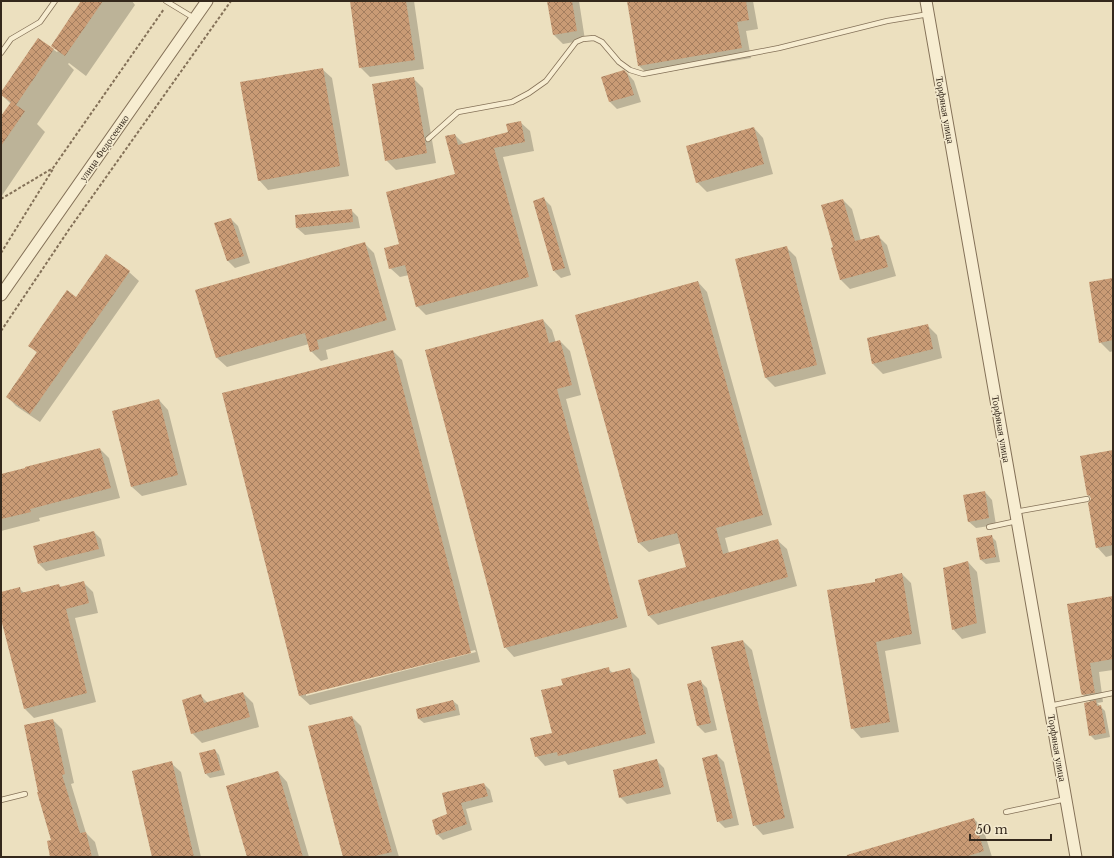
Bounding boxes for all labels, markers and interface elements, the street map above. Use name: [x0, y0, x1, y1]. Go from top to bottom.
street label: Торфяная улица: [933, 75, 957, 145]
street label: улица Федосеенко: [76, 112, 132, 184]
street label: Торфяная улица: [989, 394, 1013, 464]
street label: Торфяная улица: [1045, 713, 1069, 783]
scale bar: [970, 816, 1051, 842]
text: 50 m: [976, 822, 1008, 837]

